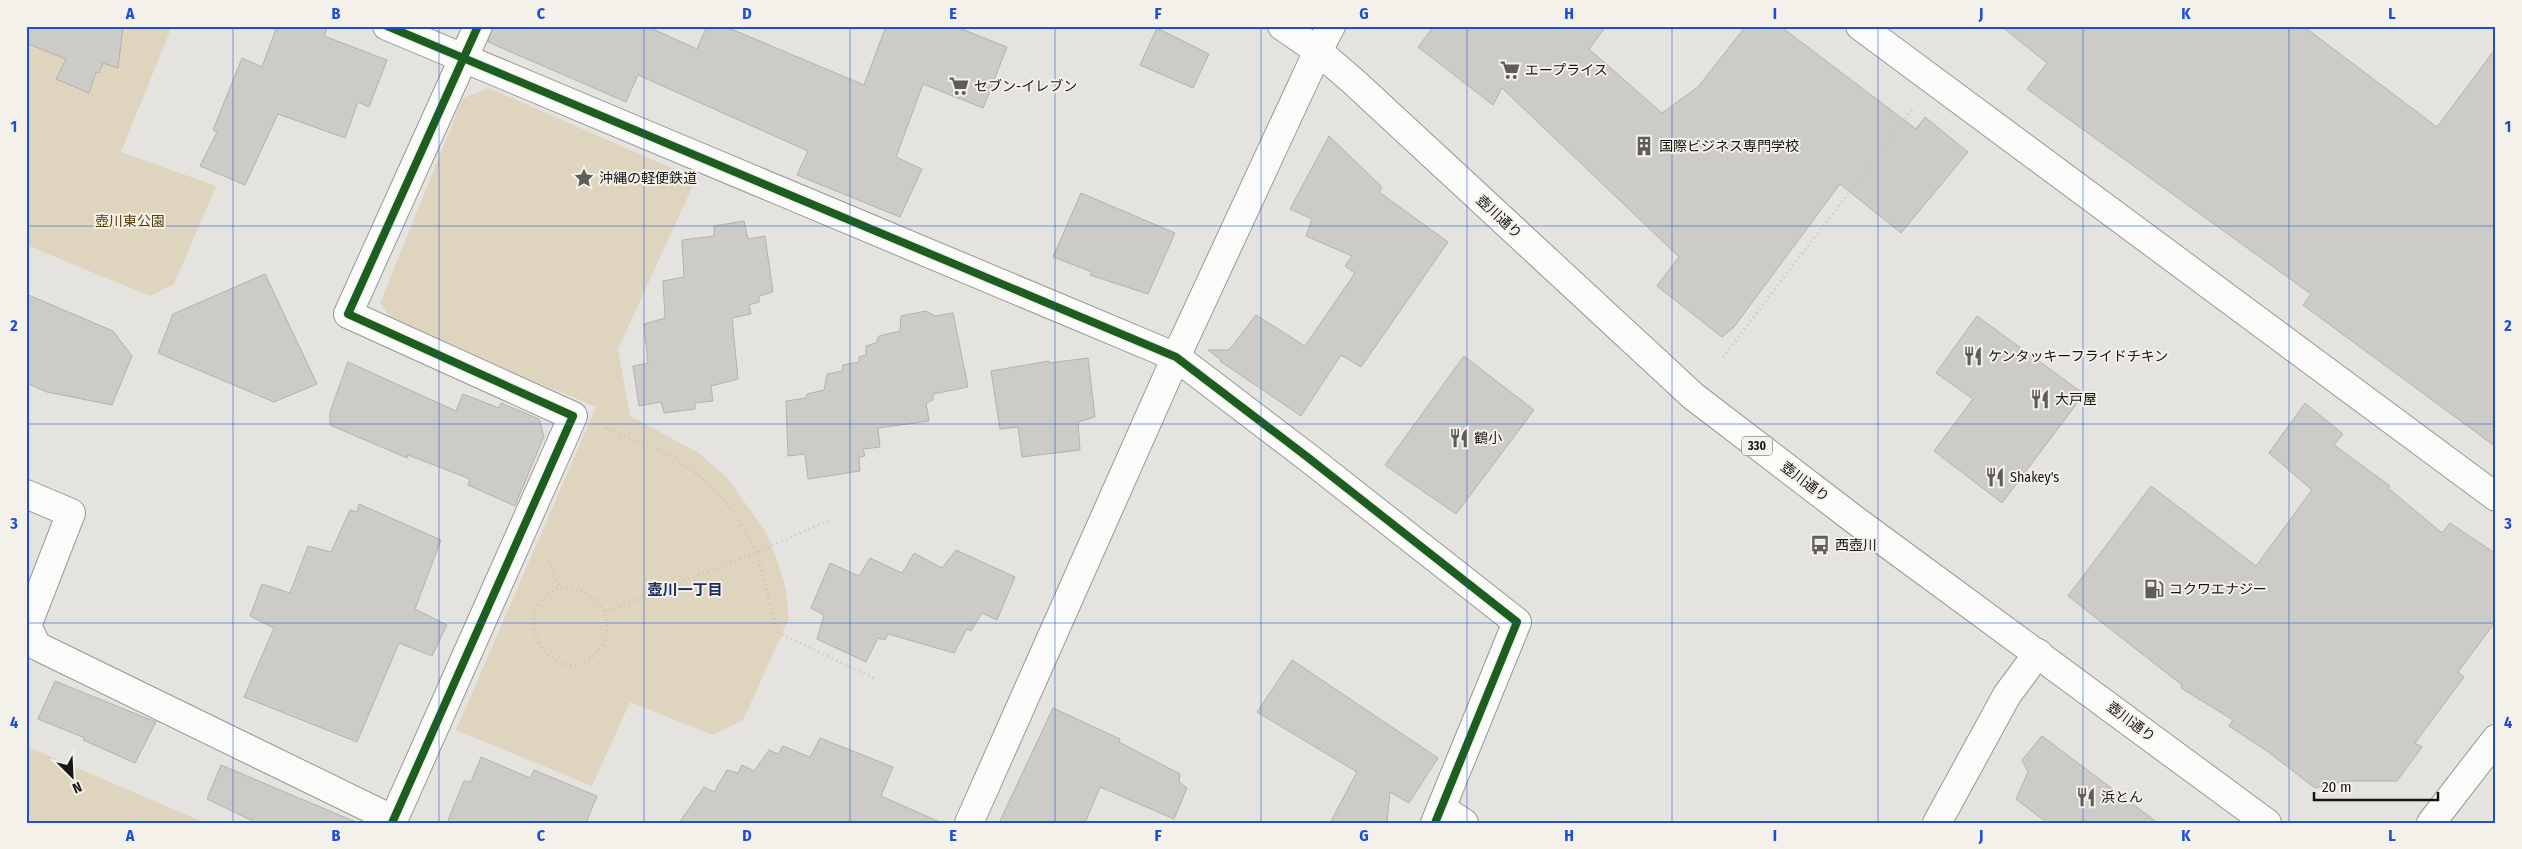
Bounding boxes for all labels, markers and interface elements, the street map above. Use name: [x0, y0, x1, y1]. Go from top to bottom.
text: A: [125, 4, 135, 23]
text: B: [332, 4, 341, 23]
text: C: [537, 4, 546, 23]
text: D: [742, 4, 752, 23]
text: E: [949, 4, 957, 23]
text: F: [1154, 4, 1162, 23]
text: G: [1359, 4, 1369, 23]
text: H: [1564, 4, 1574, 23]
text: I: [1773, 4, 1777, 23]
text: J: [1978, 4, 1983, 23]
text: K: [2181, 4, 2191, 23]
text: L: [2388, 4, 2396, 23]
supermarket icon: エープライス: [1499, 59, 1521, 81]
place label: エープライス: [1525, 62, 1608, 79]
supermarket icon: セブン-イレブン: [948, 75, 970, 97]
place label: セブン-イレブン: [974, 78, 1077, 95]
text: 1: [11, 117, 17, 136]
text: 1: [2505, 117, 2511, 136]
building icon: 国際ビジネス専門学校: [1633, 135, 1655, 157]
place label: 国際ビジネス専門学校: [1659, 138, 1799, 155]
place icon: 沖縄の軽便鉄道: [573, 167, 595, 189]
place label: 沖縄の軽便鉄道: [599, 170, 697, 187]
street label: 壺川通り: [1473, 192, 1525, 242]
park label: 壺川東公園: [95, 213, 165, 230]
text: 2: [9, 316, 18, 335]
text: 2: [2503, 316, 2512, 335]
restaurant icon: ケンタッキーフライドチキン: [1962, 345, 1984, 367]
place label: ケンタッキーフライドチキン: [1988, 348, 2168, 365]
restaurant icon: 大戸屋: [2029, 388, 2051, 410]
place label: 大戸屋: [2055, 391, 2097, 408]
restaurant icon: 鶴小: [1448, 427, 1470, 449]
place label: 鶴小: [1474, 430, 1502, 447]
road number: 330: [1742, 436, 1772, 456]
street label: 壺川通り: [1778, 458, 1832, 506]
restaurant icon: Shakey's: [1984, 466, 2006, 488]
place label: Shakey's: [2010, 469, 2059, 486]
text: 3: [9, 514, 18, 533]
text: 3: [2503, 514, 2512, 533]
bus stop icon: 西壺川: [1809, 534, 1831, 556]
place label: 西壺川: [1835, 537, 1877, 554]
fuel station icon: コクワエナジー: [2143, 578, 2165, 600]
district label: 壺川一丁目: [647, 581, 723, 599]
place label: コクワエナジー: [2169, 581, 2267, 598]
street label: 壺川通り: [2104, 698, 2158, 746]
text: 4: [10, 713, 18, 732]
text: 4: [2504, 713, 2512, 732]
north arrow: [48, 752, 98, 802]
scale bar: [2314, 769, 2438, 801]
text: N: [70, 778, 84, 797]
text: 20 m: [2322, 778, 2352, 796]
restaurant icon: 浜とん: [2075, 786, 2097, 808]
place label: 浜とん: [2101, 789, 2143, 806]
text: A: [125, 826, 135, 845]
text: B: [332, 826, 341, 845]
text: C: [537, 826, 546, 845]
text: D: [742, 826, 752, 845]
text: E: [949, 826, 957, 845]
text: F: [1154, 826, 1162, 845]
text: G: [1359, 826, 1369, 845]
text: H: [1564, 826, 1574, 845]
text: I: [1773, 826, 1777, 845]
text: J: [1978, 826, 1983, 845]
text: K: [2181, 826, 2191, 845]
text: L: [2388, 826, 2396, 845]

